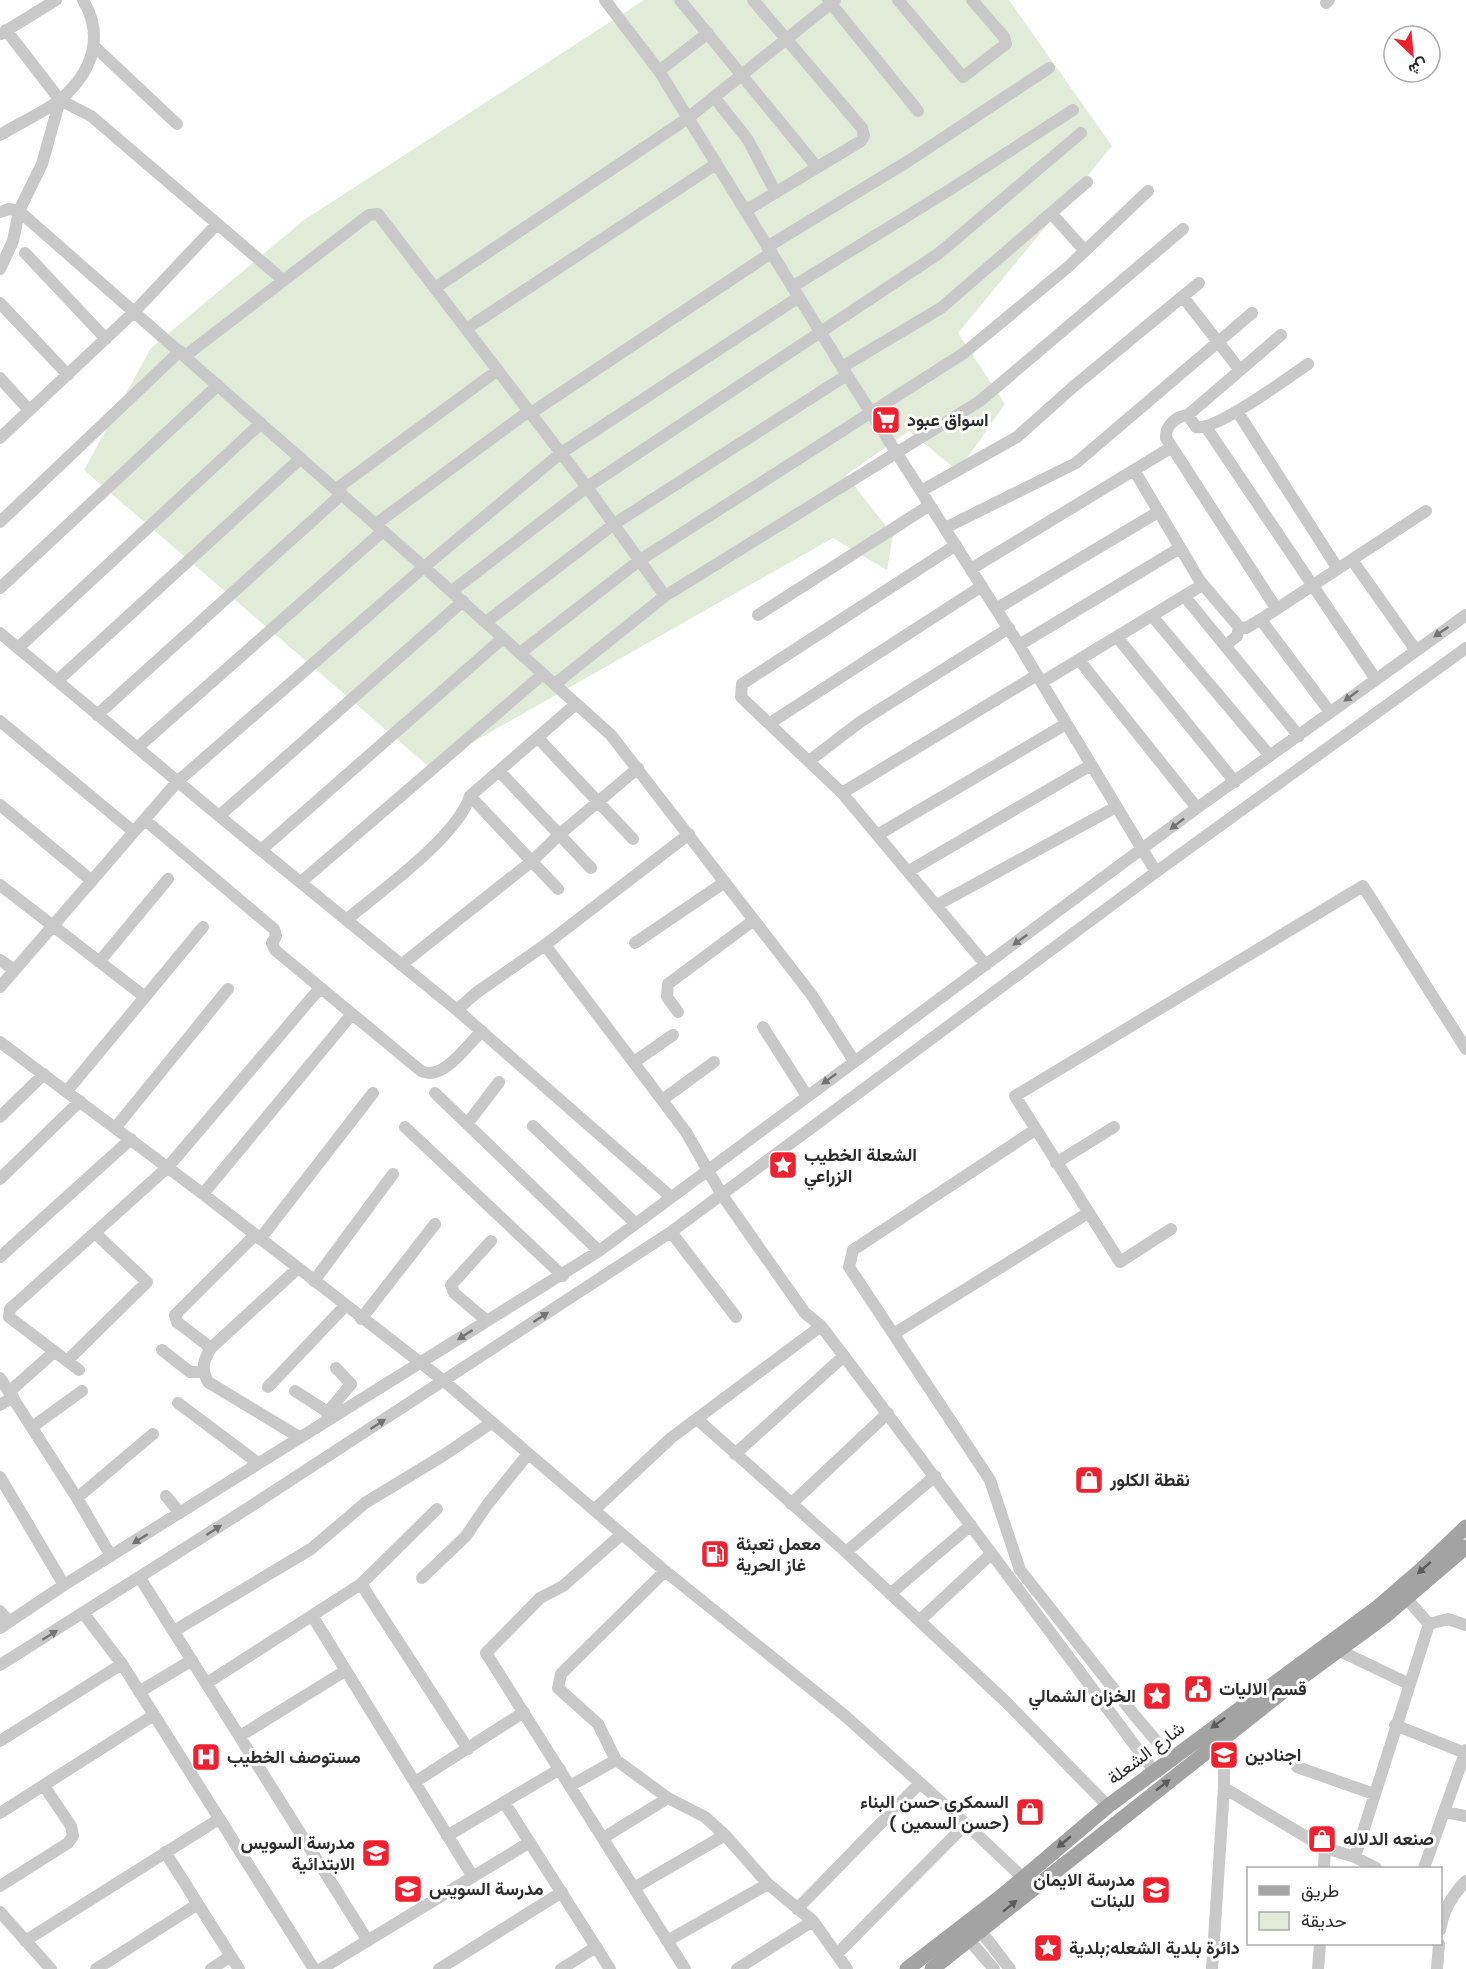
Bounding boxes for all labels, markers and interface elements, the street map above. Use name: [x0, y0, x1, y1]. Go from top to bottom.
north arrow: [1382, 24, 1442, 84]
text: ش: [1405, 53, 1432, 81]
supermarket icon: اسواق عبود: [870, 404, 902, 436]
place label: اسواق عبود: [907, 408, 989, 432]
one-way arrow: [1433, 626, 1449, 638]
one-way arrow: [1344, 690, 1360, 702]
one-way arrow: [1169, 817, 1185, 830]
one-way arrow: [1013, 934, 1029, 946]
one-way arrow: [821, 1073, 836, 1085]
place label: الشعلة الخطيب الزراعي: [804, 1143, 917, 1191]
place icon: الشعلة الخطيب الزراعي: [767, 1149, 799, 1181]
one-way arrow: [533, 1312, 549, 1323]
one-way arrow: [457, 1329, 474, 1340]
one-way arrow: [370, 1419, 386, 1430]
shop icon: نقطة الكلور: [1073, 1464, 1105, 1496]
place label: نقطة الكلور: [1109, 1468, 1190, 1492]
one-way arrow: [206, 1525, 222, 1536]
place label: معمل تعبئة غاز الحرية: [736, 1532, 821, 1577]
one-way arrow: [132, 1533, 148, 1544]
fuel station icon: معمل تعبئة غاز الحرية: [699, 1538, 731, 1570]
one-way arrow: [1417, 1561, 1432, 1574]
one-way arrow: [42, 1629, 58, 1640]
public building icon: قسم الاليات: [1182, 1673, 1214, 1705]
place label: قسم الاليات: [1219, 1677, 1307, 1701]
place icon: الخزان الشمالي: [1141, 1680, 1173, 1712]
place label: الخزان الشمالي: [1028, 1684, 1136, 1711]
street label: شارع الشعلة: [1102, 1716, 1190, 1790]
one-way arrow: [1211, 1717, 1227, 1729]
school or university icon: اجنادين: [1208, 1739, 1240, 1771]
hospital icon: مستوصف الخطيب: [190, 1741, 222, 1773]
place label: اجنادين: [1245, 1743, 1301, 1767]
place label: مستوصف الخطيب: [227, 1745, 361, 1769]
one-way arrow: [1155, 1779, 1171, 1791]
place label: السمكري حسن البناء ( حسن السمين): [860, 1790, 1009, 1835]
shop icon: السمكري حسن البناء ( حسن السمين): [1014, 1796, 1046, 1828]
shop icon: صنعه الدلاله: [1306, 1823, 1338, 1855]
place label: صنعه الدلاله: [1343, 1827, 1434, 1851]
place label: مدرسة السويس الابتدائية: [241, 1831, 355, 1876]
one-way arrow: [1056, 1836, 1072, 1849]
school or university icon: مدرسة السويس الابتدائية: [360, 1837, 392, 1869]
legend: [1247, 1867, 1442, 1945]
place label: مدرسة الايمان للبنات: [1033, 1868, 1135, 1913]
school or university icon: مدرسة السويس: [392, 1873, 424, 1905]
school or university icon: مدرسة الايمان للبنات: [1140, 1874, 1172, 1906]
place label: مدرسة السويس: [429, 1877, 544, 1901]
text: طريق: [1301, 1879, 1339, 1903]
one-way arrow: [1002, 1900, 1017, 1912]
text: حديقة: [1301, 1909, 1347, 1933]
place icon: دائرة بلدية الشعله;بلدية: [1032, 1932, 1064, 1964]
place label: دائرة بلدية الشعله;بلدية: [1069, 1936, 1240, 1960]

